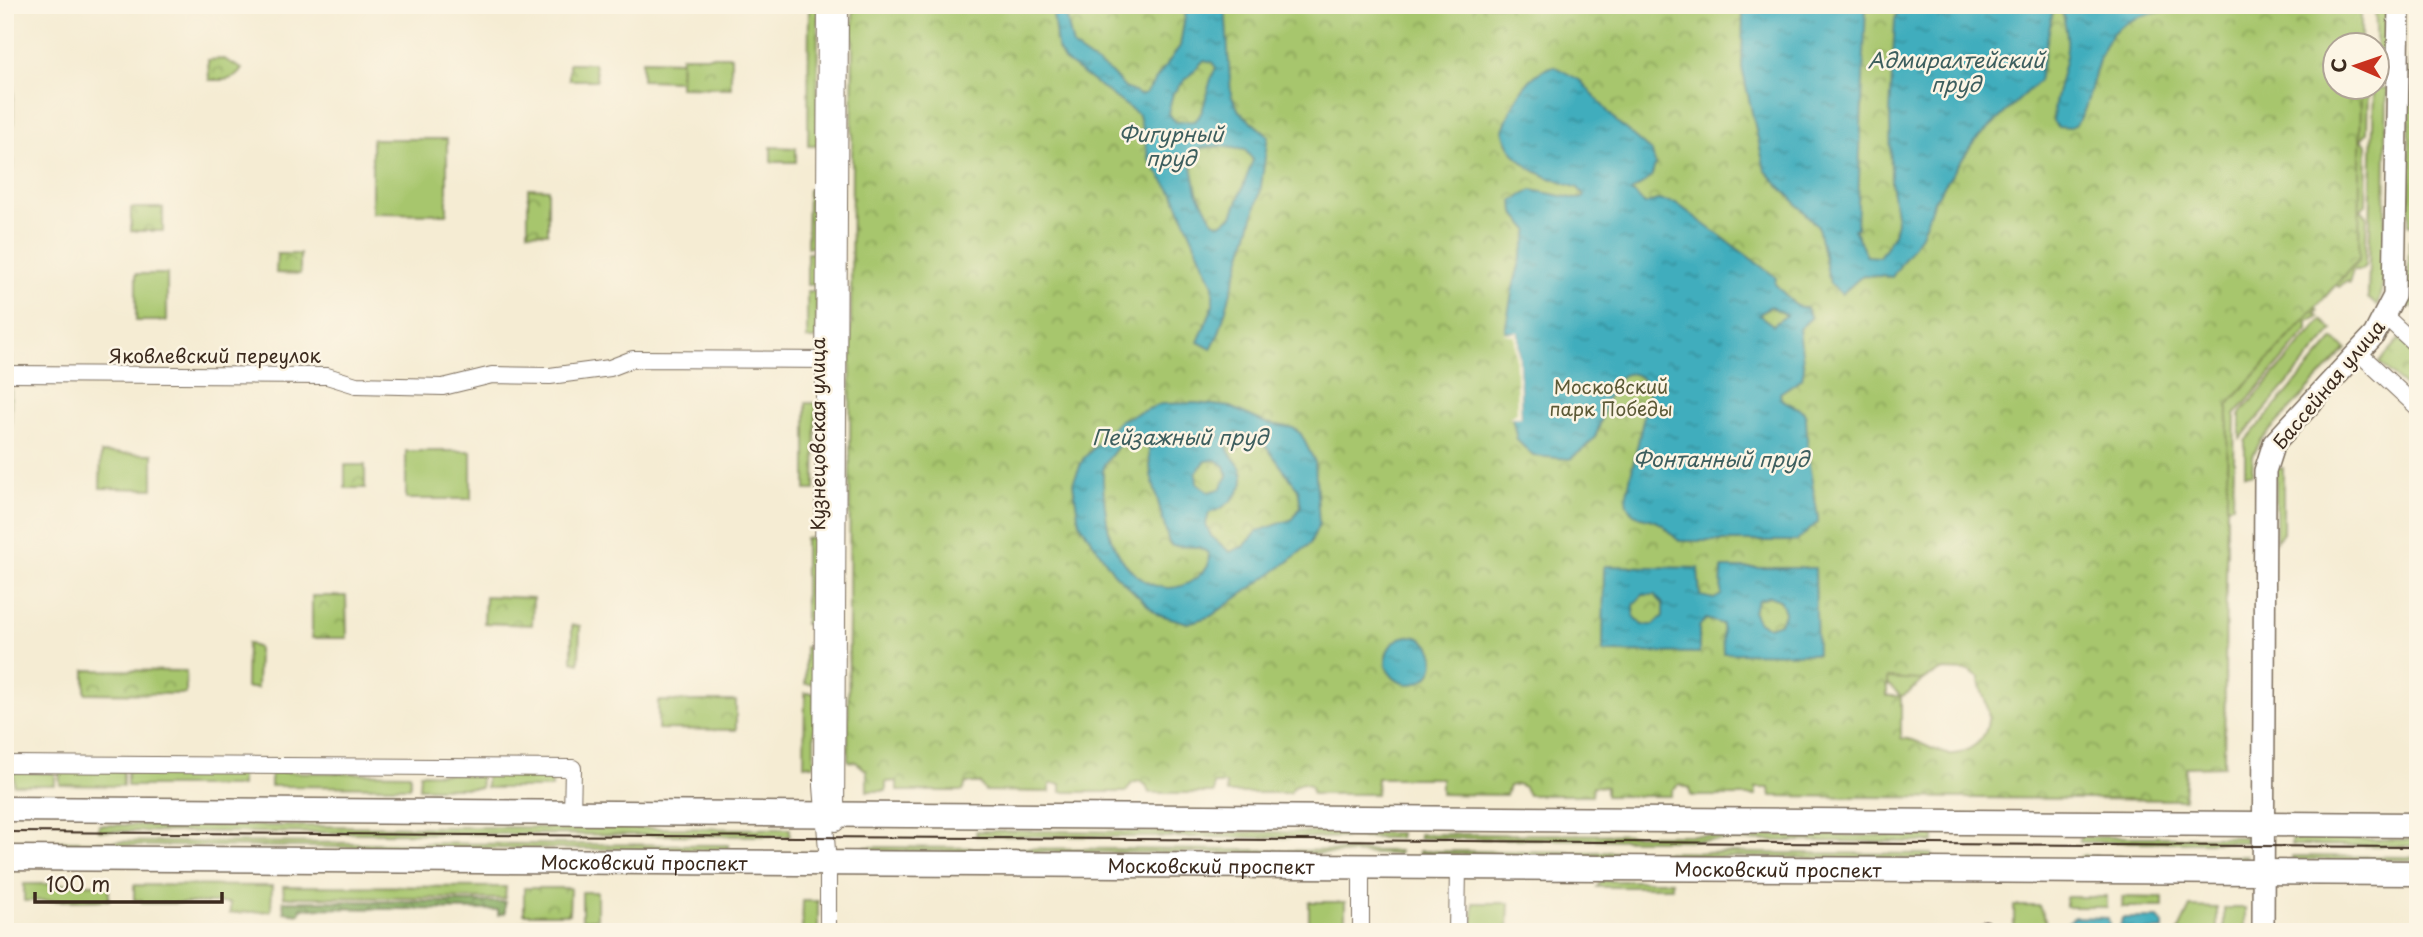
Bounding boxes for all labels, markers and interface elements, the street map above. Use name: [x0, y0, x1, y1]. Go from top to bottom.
north arrow: [2322, 32, 2392, 102]
water label: Адмиралтейский пруд: [1868, 43, 2047, 99]
text: С: [2324, 58, 2352, 73]
water label: Фигурный пруд: [1119, 117, 1226, 173]
street label: Бассейная улица: [2265, 313, 2391, 455]
street label: Кузнецовская улица: [803, 338, 831, 530]
street label: Яковлевский переулок: [109, 341, 322, 369]
park label: Московский парк Победы: [1549, 372, 1673, 422]
water label: Пейзажный пруд: [1092, 420, 1270, 452]
water label: Фонтанный пруд: [1633, 442, 1811, 474]
street label: Московский проспект: [540, 847, 748, 877]
street label: Московский проспект: [1107, 851, 1315, 880]
street label: Московский проспект: [1674, 854, 1882, 884]
scale bar: [35, 860, 222, 904]
text: 100 m: [46, 867, 110, 899]

